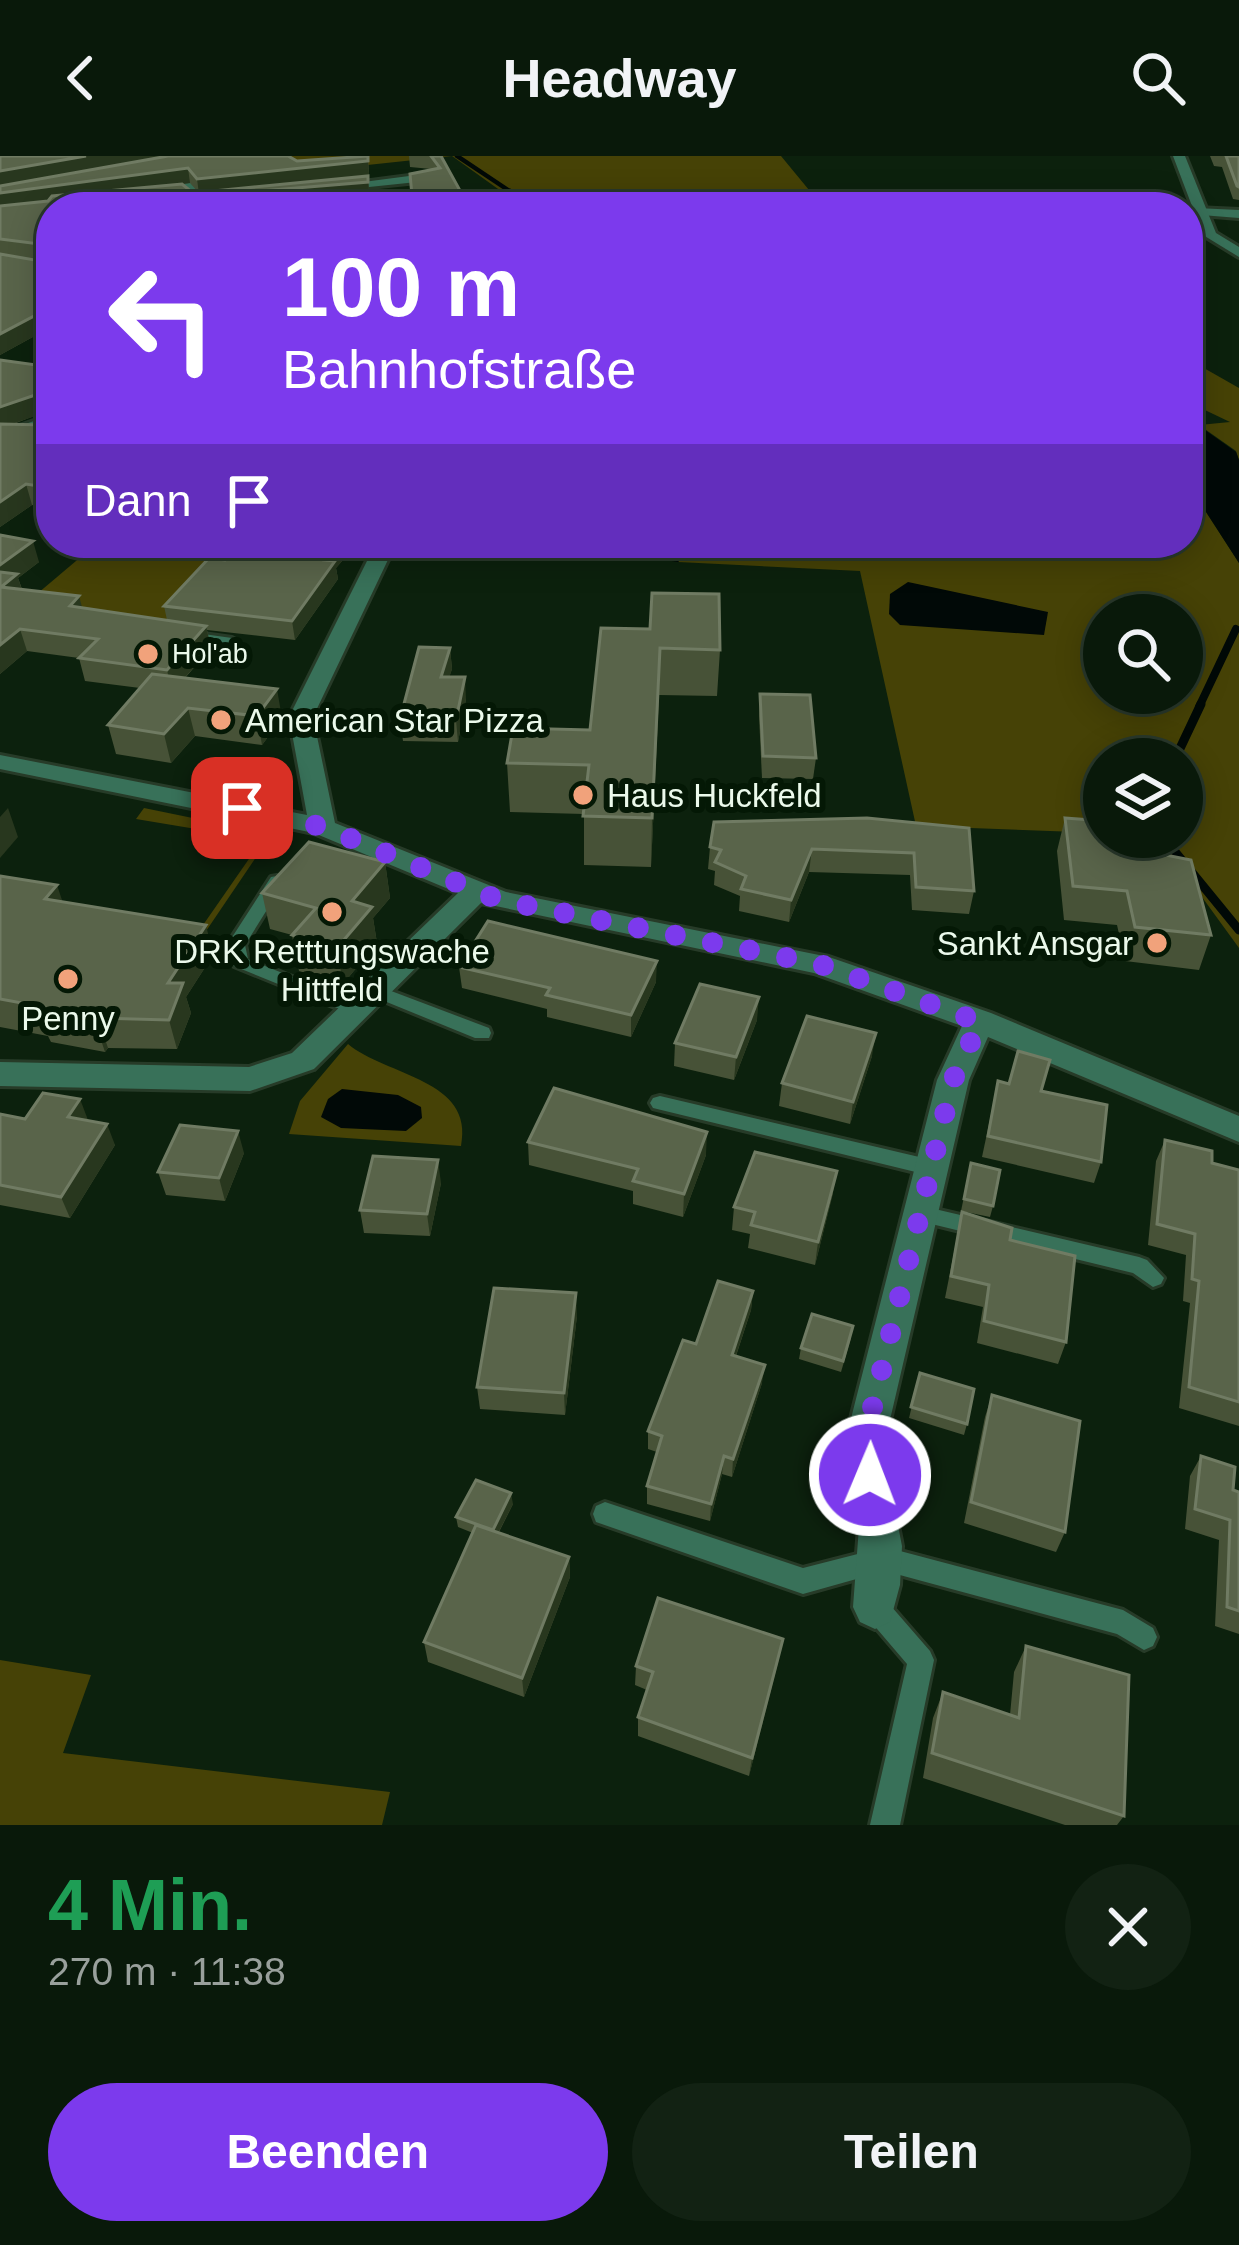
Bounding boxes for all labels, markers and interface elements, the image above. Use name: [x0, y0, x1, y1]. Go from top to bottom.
icon: back: [48, 45, 114, 111]
icon: search: [1125, 45, 1191, 111]
text: Headway: [502, 48, 737, 108]
icon: left: [84, 240, 240, 396]
text: 100 m: [282, 240, 520, 334]
text: Bahnhofstraße: [282, 339, 636, 399]
icon: arrive: [216, 468, 282, 534]
text: Dann: [84, 475, 192, 526]
map controls: [1083, 594, 1203, 858]
button: search: [1083, 594, 1203, 714]
place label: Hol'ab: [172, 639, 248, 669]
marker: Hol'ab: [135, 641, 161, 667]
place label: American Star Pizza: [245, 702, 545, 739]
marker: American Star Pizza: [208, 707, 234, 733]
button: layers: [1083, 738, 1203, 858]
pin: [191, 757, 293, 859]
icon: arrive: [209, 775, 275, 841]
place label: Haus Huckfeld: [607, 777, 822, 814]
marker: Haus Huckfeld: [570, 782, 596, 808]
marker: DRK Retttungswache Hittfeld: [319, 899, 345, 925]
place label: Sankt Ansgar: [937, 925, 1133, 962]
marker: Sankt Ansgar: [1144, 930, 1170, 956]
place label: DRK Retttungswache Hittfeld: [174, 933, 490, 1008]
marker: Penny: [55, 966, 81, 992]
place label: Penny: [21, 1000, 115, 1037]
position arrow: [807, 1412, 933, 1538]
button: close: [1065, 1864, 1191, 1990]
text: 4 Min.: [48, 1865, 252, 1945]
text: 270 m · 11:38: [48, 1950, 286, 1993]
button: Beenden: [48, 2083, 608, 2221]
button: Teilen: [632, 2083, 1191, 2221]

